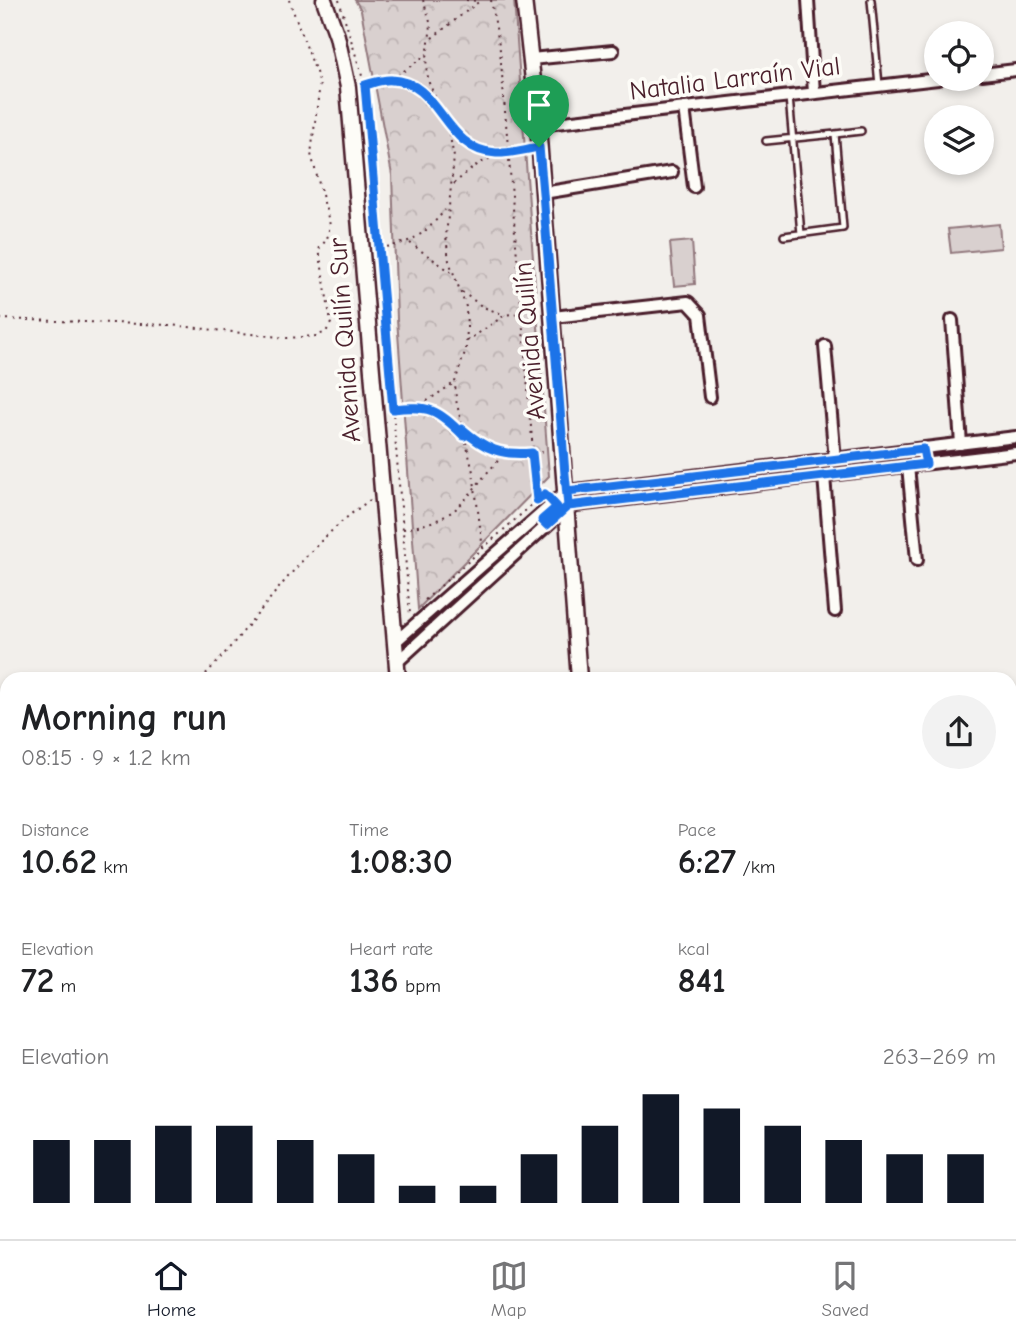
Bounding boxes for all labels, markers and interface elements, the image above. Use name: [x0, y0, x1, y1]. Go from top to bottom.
map controls: [924, 21, 994, 175]
button: locate: [924, 21, 994, 91]
street label: Natalia Larraín Vial: [628, 51, 842, 107]
pin: [509, 75, 569, 147]
icon: arrive: [520, 86, 558, 124]
button: layers: [924, 105, 994, 175]
street label: Avenida Quilín Sur: [323, 236, 367, 443]
street label: Avenida Quilín: [508, 261, 552, 421]
button: share: [922, 695, 996, 769]
text: Morning run: [21, 696, 227, 740]
text: 08:15 · 9 × 1.2 km: [21, 744, 191, 771]
text: Distance: [21, 819, 89, 841]
text: Time: [349, 819, 389, 841]
text: Pace: [678, 819, 716, 841]
text: 10.62: [21, 841, 97, 882]
text: 1:08:30: [349, 841, 453, 882]
text: 6:27: [678, 841, 736, 882]
text: km: [97, 856, 128, 878]
text: /km: [736, 856, 776, 878]
text: Elevation: [21, 938, 94, 960]
text: Heart rate: [349, 938, 433, 960]
text: kcal: [678, 938, 710, 960]
text: 72: [21, 960, 54, 1001]
text: 136: [349, 960, 399, 1001]
text: 841: [678, 960, 726, 1001]
text: m: [54, 975, 76, 997]
text: bpm: [399, 975, 441, 997]
text: Elevation: [21, 1043, 109, 1070]
text: 263–269 m: [883, 1043, 996, 1070]
tab: Home: [147, 1257, 196, 1321]
tab: Map: [490, 1257, 528, 1321]
tab: Saved: [822, 1257, 869, 1321]

